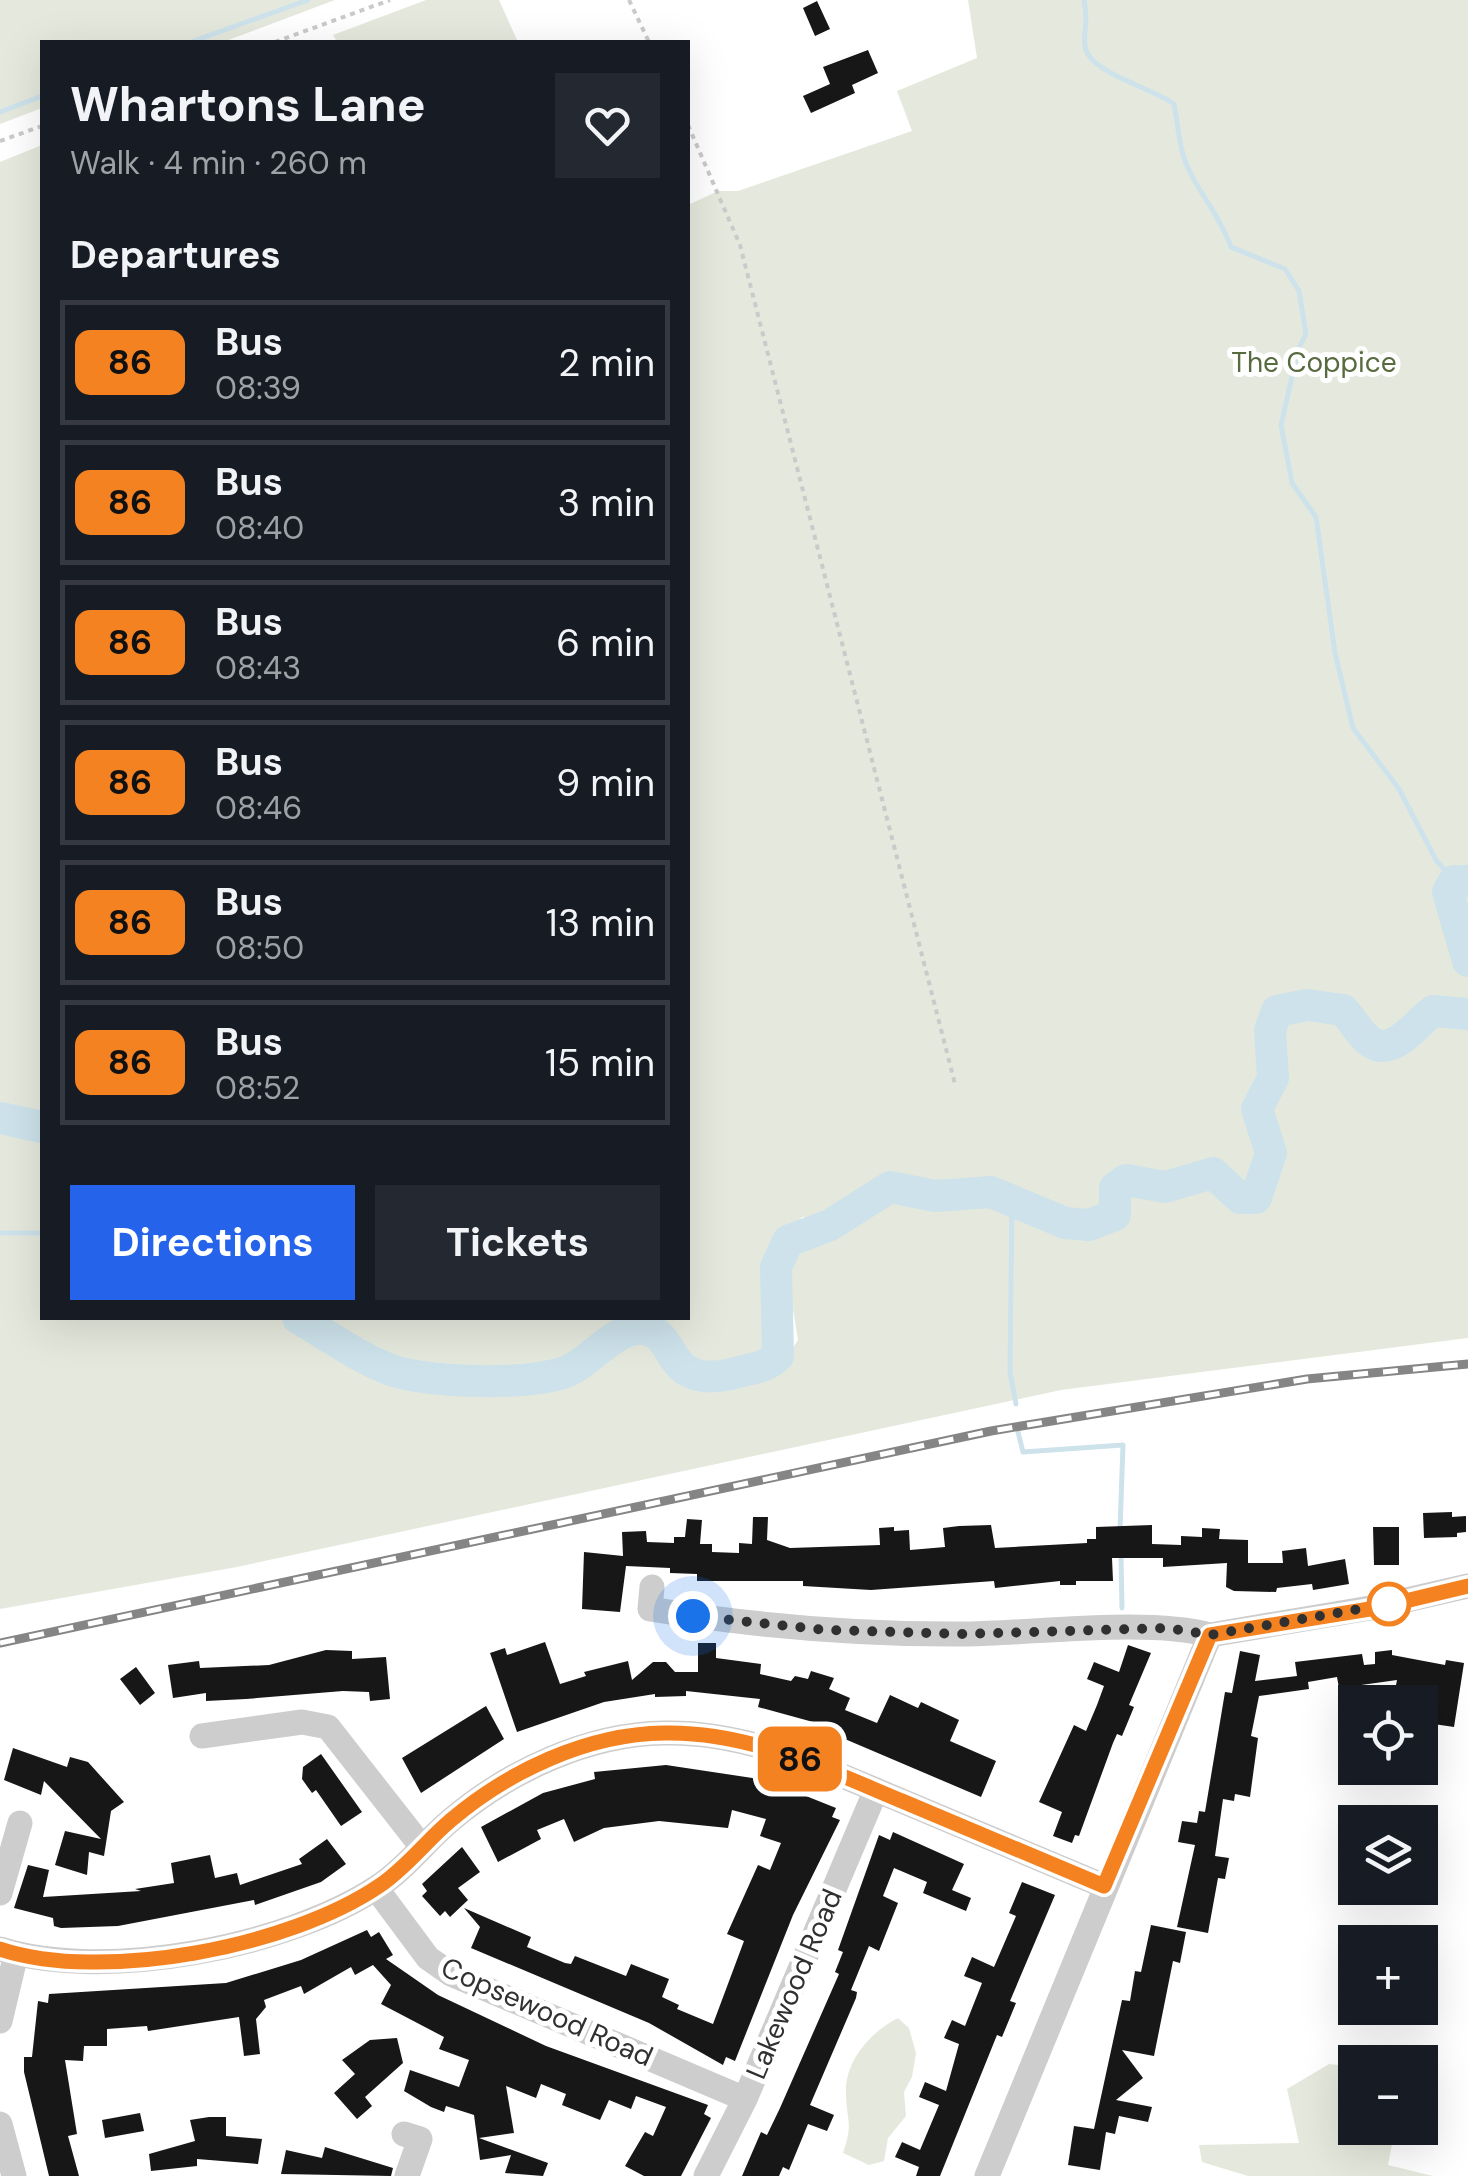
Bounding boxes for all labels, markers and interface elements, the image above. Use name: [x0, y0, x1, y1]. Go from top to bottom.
text: Whartons Lane: [70, 73, 426, 136]
button: heart: [555, 73, 660, 178]
text: Walk · 4 min · 260 m: [70, 142, 367, 184]
text: Departures: [70, 230, 281, 280]
text: Bus: [215, 317, 283, 367]
text: 2 min: [558, 338, 655, 388]
text: 86: [108, 339, 152, 385]
park label: The Coppice: [1231, 344, 1397, 381]
text: 08:39: [215, 367, 301, 409]
text: Bus: [215, 457, 283, 507]
text: 3 min: [558, 478, 655, 528]
text: 86: [108, 479, 152, 525]
text: 08:40: [215, 507, 304, 549]
text: Bus: [215, 597, 283, 647]
text: 6 min: [556, 618, 655, 668]
text: 86: [108, 619, 152, 665]
text: 08:43: [215, 647, 301, 689]
text: Bus: [215, 737, 283, 787]
text: 9 min: [556, 758, 655, 808]
text: 86: [108, 759, 152, 805]
text: 08:46: [215, 787, 302, 829]
text: Bus: [215, 877, 283, 927]
text: 13 min: [546, 898, 655, 948]
text: 86: [108, 899, 152, 945]
text: 08:50: [215, 927, 304, 969]
text: Bus: [215, 1017, 283, 1067]
text: 15 min: [545, 1038, 655, 1088]
text: 86: [108, 1039, 152, 1085]
text: 08:52: [215, 1067, 300, 1109]
button: Directions: [70, 1185, 355, 1300]
button: Tickets: [375, 1185, 660, 1300]
unlabelled marker: [1368, 1583, 1410, 1625]
your location: [668, 1591, 718, 1641]
map controls: [1338, 1685, 1438, 2145]
button: locate: [1338, 1685, 1438, 1785]
line badge: 86: [755, 1726, 845, 1792]
text: 86: [778, 1736, 822, 1782]
button: layers: [1338, 1805, 1438, 1905]
street label: Lakewood Road: [737, 1883, 851, 2085]
button: +: [1338, 1925, 1438, 2025]
street label: Copsewood Road: [435, 1949, 659, 2075]
button: −: [1338, 2045, 1438, 2145]

